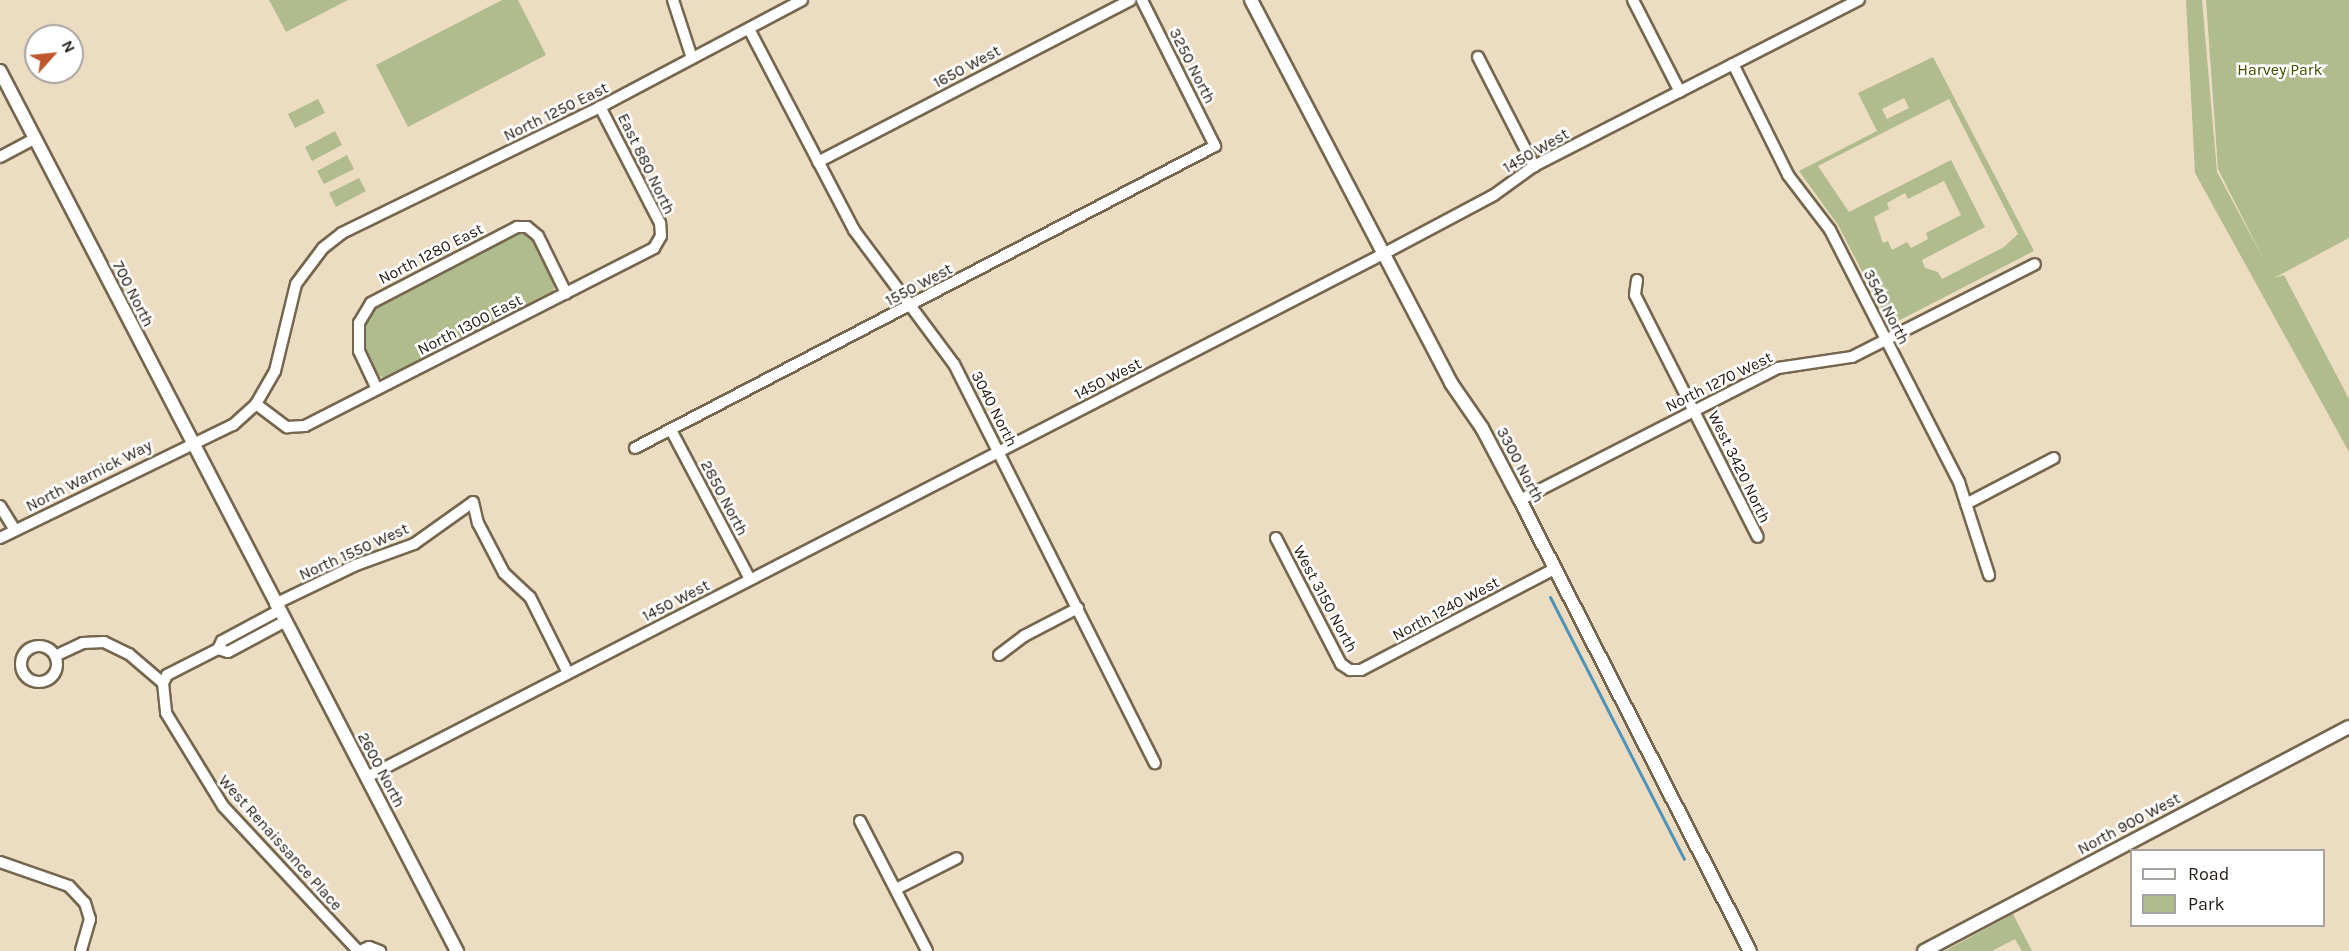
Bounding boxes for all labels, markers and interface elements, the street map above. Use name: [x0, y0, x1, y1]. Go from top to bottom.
north arrow: [24, 24, 84, 84]
street label: 3250 North: [1165, 25, 1219, 107]
text: N: [58, 37, 80, 56]
street label: 1650 West: [930, 41, 1004, 93]
park label: Harvey Park: [2237, 60, 2323, 80]
street label: North 1250 East: [501, 78, 611, 146]
street label: East 880 North: [613, 110, 679, 218]
street label: 1450 West: [1500, 124, 1572, 178]
street label: North 1280 East: [375, 219, 487, 289]
street label: 700 North: [108, 258, 158, 330]
street label: 1550 West: [882, 259, 956, 311]
street label: 3540 North: [1859, 266, 1913, 348]
street label: North 1300 East: [415, 290, 525, 360]
street label: North 1270 West: [1662, 348, 1776, 416]
street label: 1450 West: [1071, 354, 1145, 404]
street label: 3040 North: [967, 368, 1021, 450]
street label: West 3420 North: [1704, 408, 1774, 526]
street label: 3300 North: [1492, 424, 1548, 506]
street label: North Warnick Way: [23, 436, 155, 516]
street label: 2850 North: [696, 457, 752, 539]
street label: North 1550 West: [296, 519, 412, 585]
street label: West 3150 North: [1289, 542, 1361, 656]
street label: North 1240 West: [1389, 573, 1503, 645]
street label: 1450 West: [639, 576, 713, 626]
street label: 2600 North: [353, 729, 409, 811]
street label: West Renaissance Place: [214, 771, 346, 915]
street label: North 900 West: [2074, 789, 2184, 859]
legend: [2130, 849, 2325, 927]
text: Road: [2188, 863, 2229, 885]
text: Park: [2188, 893, 2225, 915]

